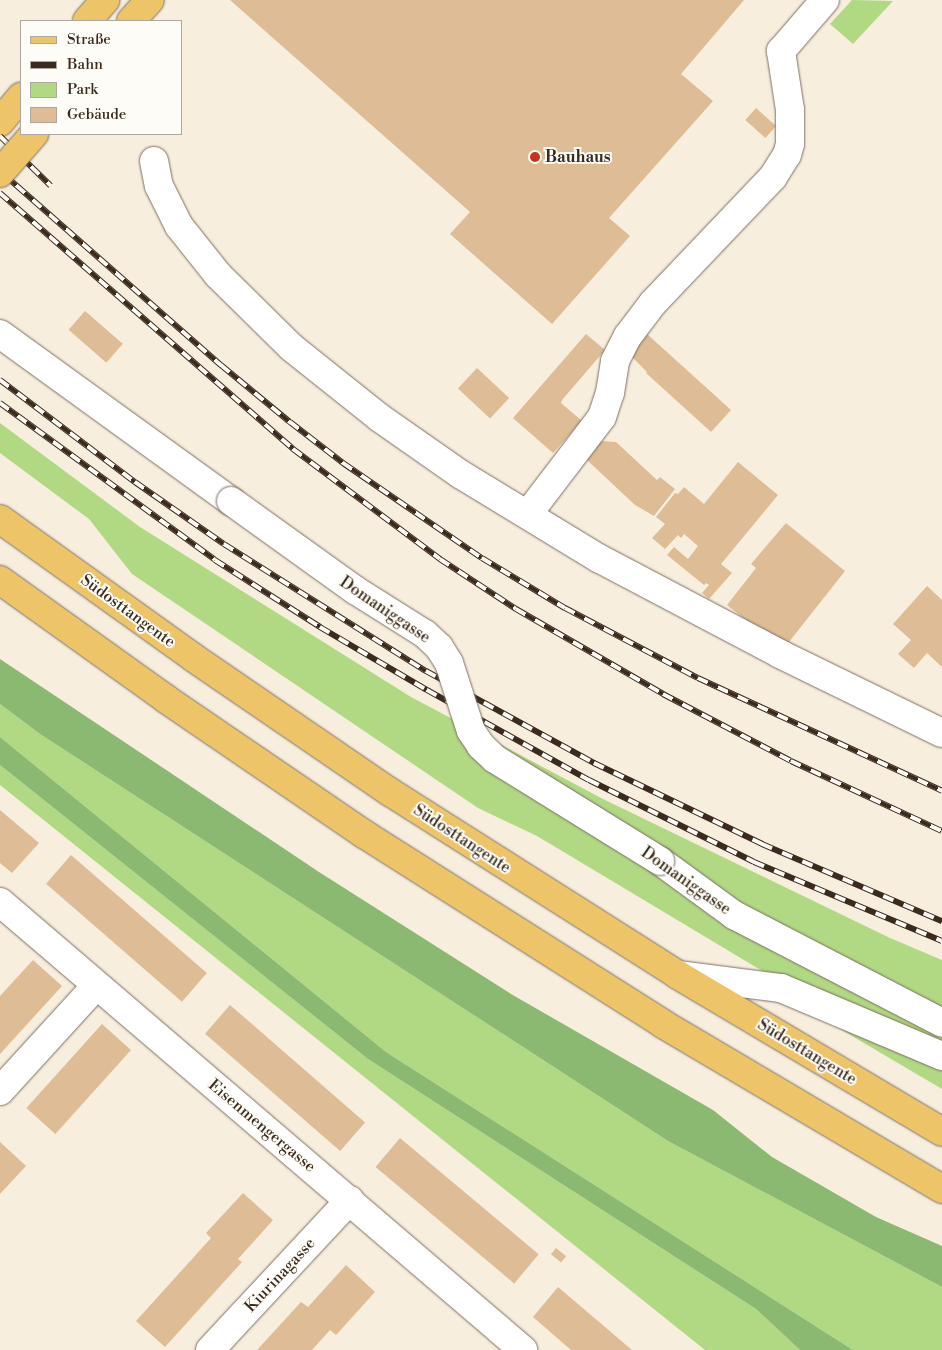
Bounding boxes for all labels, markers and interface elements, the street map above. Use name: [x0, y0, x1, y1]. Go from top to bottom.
legend: [20, 20, 182, 135]
text: Straße: [67, 30, 111, 49]
text: Bahn: [67, 55, 103, 74]
text: Park: [67, 80, 98, 99]
text: Gebäude: [67, 105, 126, 124]
place label: Bauhaus: [545, 147, 611, 167]
marker: Bauhaus: [529, 151, 541, 163]
street label: Südosttangente: [77, 570, 179, 652]
street label: Domaniggasse: [336, 573, 434, 647]
street label: Südosttangente: [410, 800, 514, 878]
street label: Domaniggasse: [637, 843, 735, 919]
street label: Südosttangente: [754, 1015, 860, 1089]
street label: Eisenmengergasse: [204, 1076, 320, 1176]
street label: Kiurinagasse: [241, 1234, 319, 1316]

